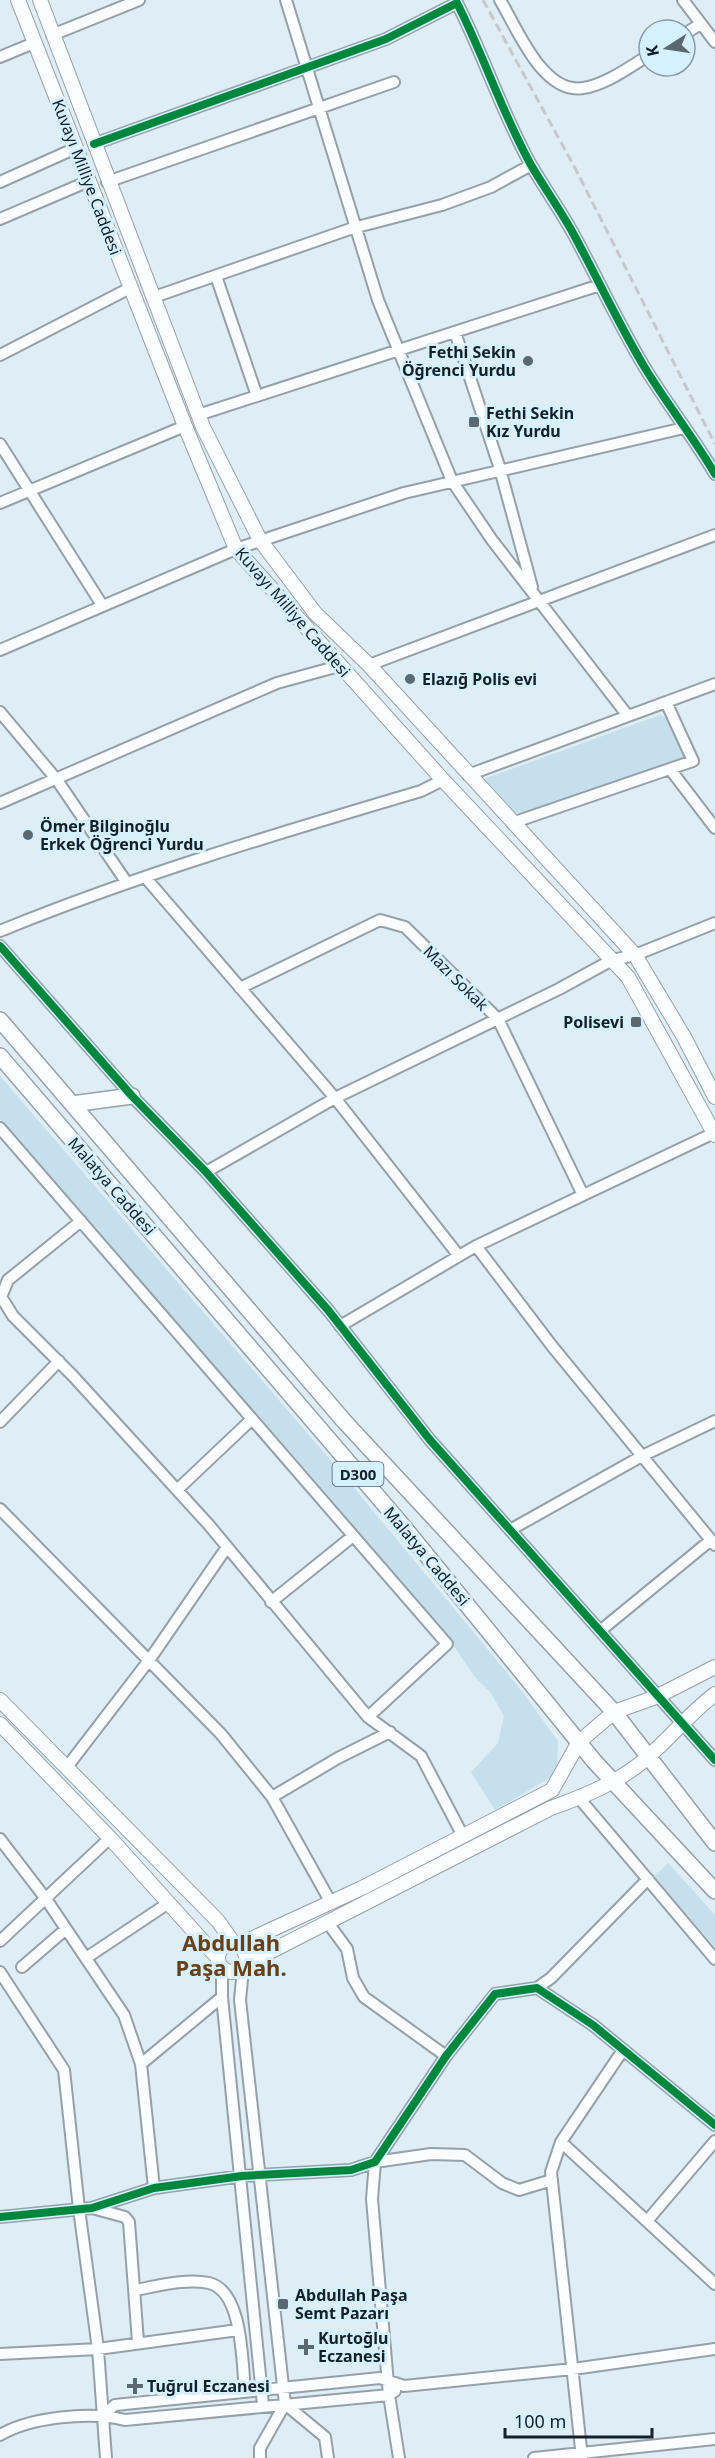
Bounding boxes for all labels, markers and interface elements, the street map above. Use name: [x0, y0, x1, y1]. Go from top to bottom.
north arrow: [637, 18, 697, 78]
text: K: [640, 43, 664, 59]
street label: Kuvayı Milliye Caddesi: [47, 96, 127, 258]
place label: Fethi Sekin Öğrenci Yurdu: [402, 341, 516, 381]
marker: Fethi Sekin Öğrenci Yurdu: [521, 354, 535, 368]
place label: Fethi Sekin Kız Yurdu: [486, 402, 574, 442]
marker: Fethi Sekin Kız Yurdu: [467, 415, 481, 429]
street label: Kuvayı Milliye Caddesi: [230, 542, 356, 682]
place label: Elazığ Polis evi: [422, 668, 537, 690]
marker: Elazığ Polis evi: [403, 672, 417, 686]
place label: Ömer Bilginoğlu Erkek Öğrenci Yurdu: [40, 815, 204, 855]
marker: Ömer Bilginoğlu Erkek Öğrenci Yurdu: [21, 828, 35, 842]
street label: Mazı Sokak: [419, 941, 494, 1016]
place label: Polisevi: [563, 1011, 624, 1033]
marker: Polisevi: [629, 1015, 643, 1029]
street label: Malatya Caddesi: [63, 1132, 161, 1240]
road number: D300: [332, 1462, 384, 1486]
street label: Malatya Caddesi: [379, 1502, 475, 1610]
district label: Abdullah Paşa Mah.: [175, 1927, 287, 1982]
place label: Abdullah Paşa Semt Pazarı: [295, 2284, 408, 2324]
marker: Abdullah Paşa Semt Pazarı: [276, 2297, 290, 2311]
place label: Kurtoğlu Eczanesi: [318, 2327, 388, 2367]
marker: Kurtoğlu Eczanesi: [299, 2340, 313, 2354]
place label: Tuğrul Eczanesi: [147, 2375, 270, 2397]
marker: Tuğrul Eczanesi: [128, 2379, 142, 2393]
scale bar: [505, 2401, 652, 2439]
text: 100 m: [514, 2409, 566, 2433]

